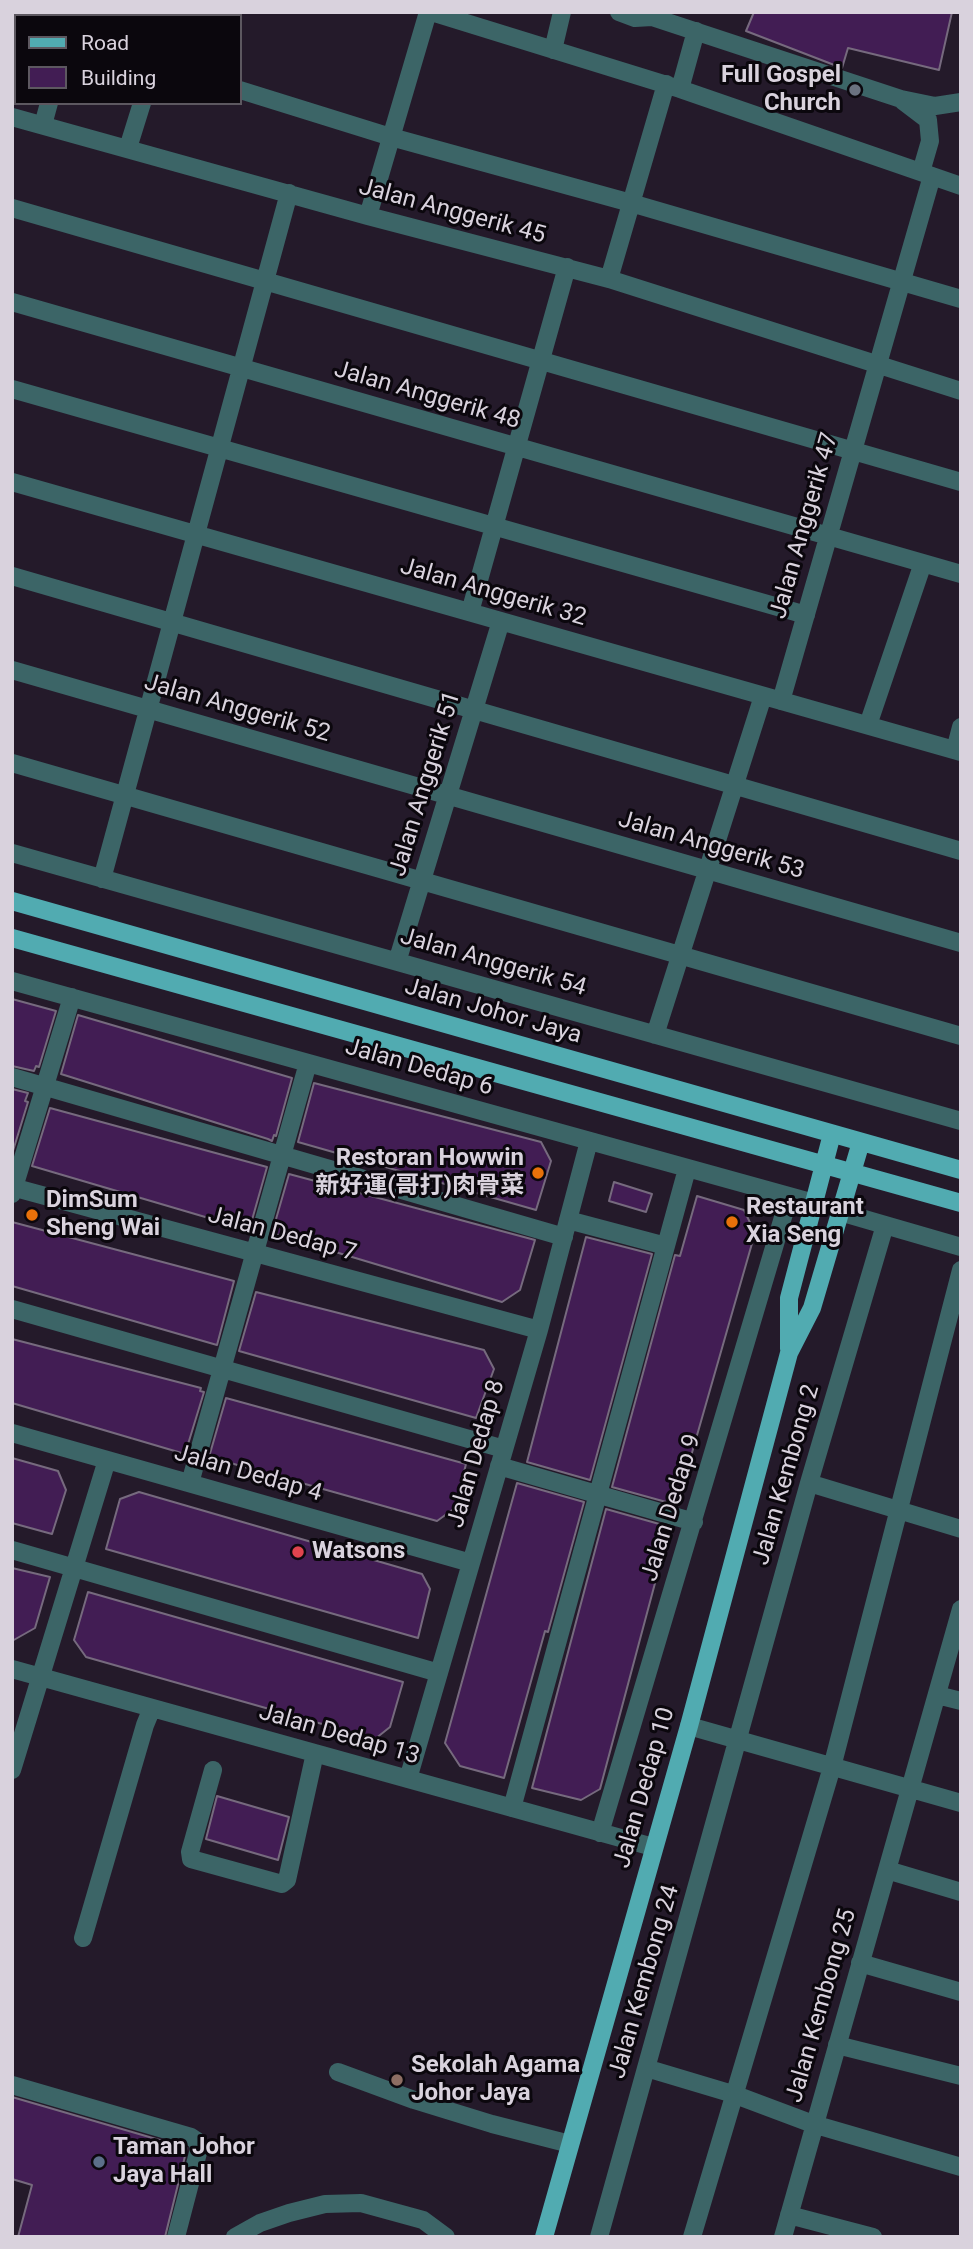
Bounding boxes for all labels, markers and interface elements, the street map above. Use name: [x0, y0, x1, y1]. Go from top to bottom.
legend: [14, 14, 242, 105]
text: Road: [81, 31, 129, 55]
place label: Full Gospel Church: [721, 62, 841, 118]
text: Building: [81, 66, 156, 90]
marker: Full Gospel Church: [847, 82, 863, 98]
street label: Jalan Anggerik 45: [356, 173, 548, 251]
street label: Jalan Anggerik 48: [331, 356, 523, 436]
street label: Jalan Anggerik 47: [765, 430, 845, 622]
street label: Jalan Anggerik 32: [397, 553, 589, 633]
street label: Jalan Anggerik 52: [141, 669, 333, 749]
street label: Jalan Anggerik 51: [384, 688, 468, 880]
street label: Jalan Anggerik 53: [615, 806, 807, 886]
street label: Jalan Anggerik 54: [397, 923, 589, 1003]
street label: Jalan Johor Jaya: [401, 973, 585, 1051]
street label: Jalan Dedap 6: [342, 1033, 496, 1103]
place label: Restoran Howwin 新好運(哥打)肉骨菜: [315, 1145, 524, 1201]
marker: Restoran Howwin 新好運(哥打)肉骨菜: [530, 1165, 546, 1181]
place label: DimSum Sheng Wai: [46, 1187, 160, 1243]
place label: Restaurant Xia Seng: [746, 1194, 864, 1250]
street label: Jalan Dedap 7: [205, 1201, 359, 1269]
marker: DimSum Sheng Wai: [24, 1207, 40, 1223]
marker: Restaurant Xia Seng: [724, 1214, 740, 1230]
street label: Jalan Dedap 8: [442, 1377, 512, 1531]
street label: Jalan Kembong 2: [747, 1382, 827, 1568]
street label: Jalan Dedap 9: [636, 1431, 708, 1585]
street label: Jalan Dedap 4: [171, 1439, 325, 1509]
place label: Watsons: [312, 1538, 405, 1566]
marker: Watsons: [290, 1544, 306, 1560]
street label: Jalan Dedap 13: [255, 1698, 423, 1772]
street label: Jalan Dedap 10: [608, 1704, 682, 1872]
street label: Jalan Kembong 24: [604, 1882, 686, 2082]
street label: Jalan Kembong 25: [781, 1906, 863, 2106]
place label: Sekolah Agama Johor Jaya: [411, 2052, 580, 2108]
marker: Sekolah Agama Johor Jaya: [389, 2072, 405, 2088]
place label: Taman Johor Jaya Hall: [113, 2134, 255, 2190]
marker: Taman Johor Jaya Hall: [91, 2154, 107, 2170]

